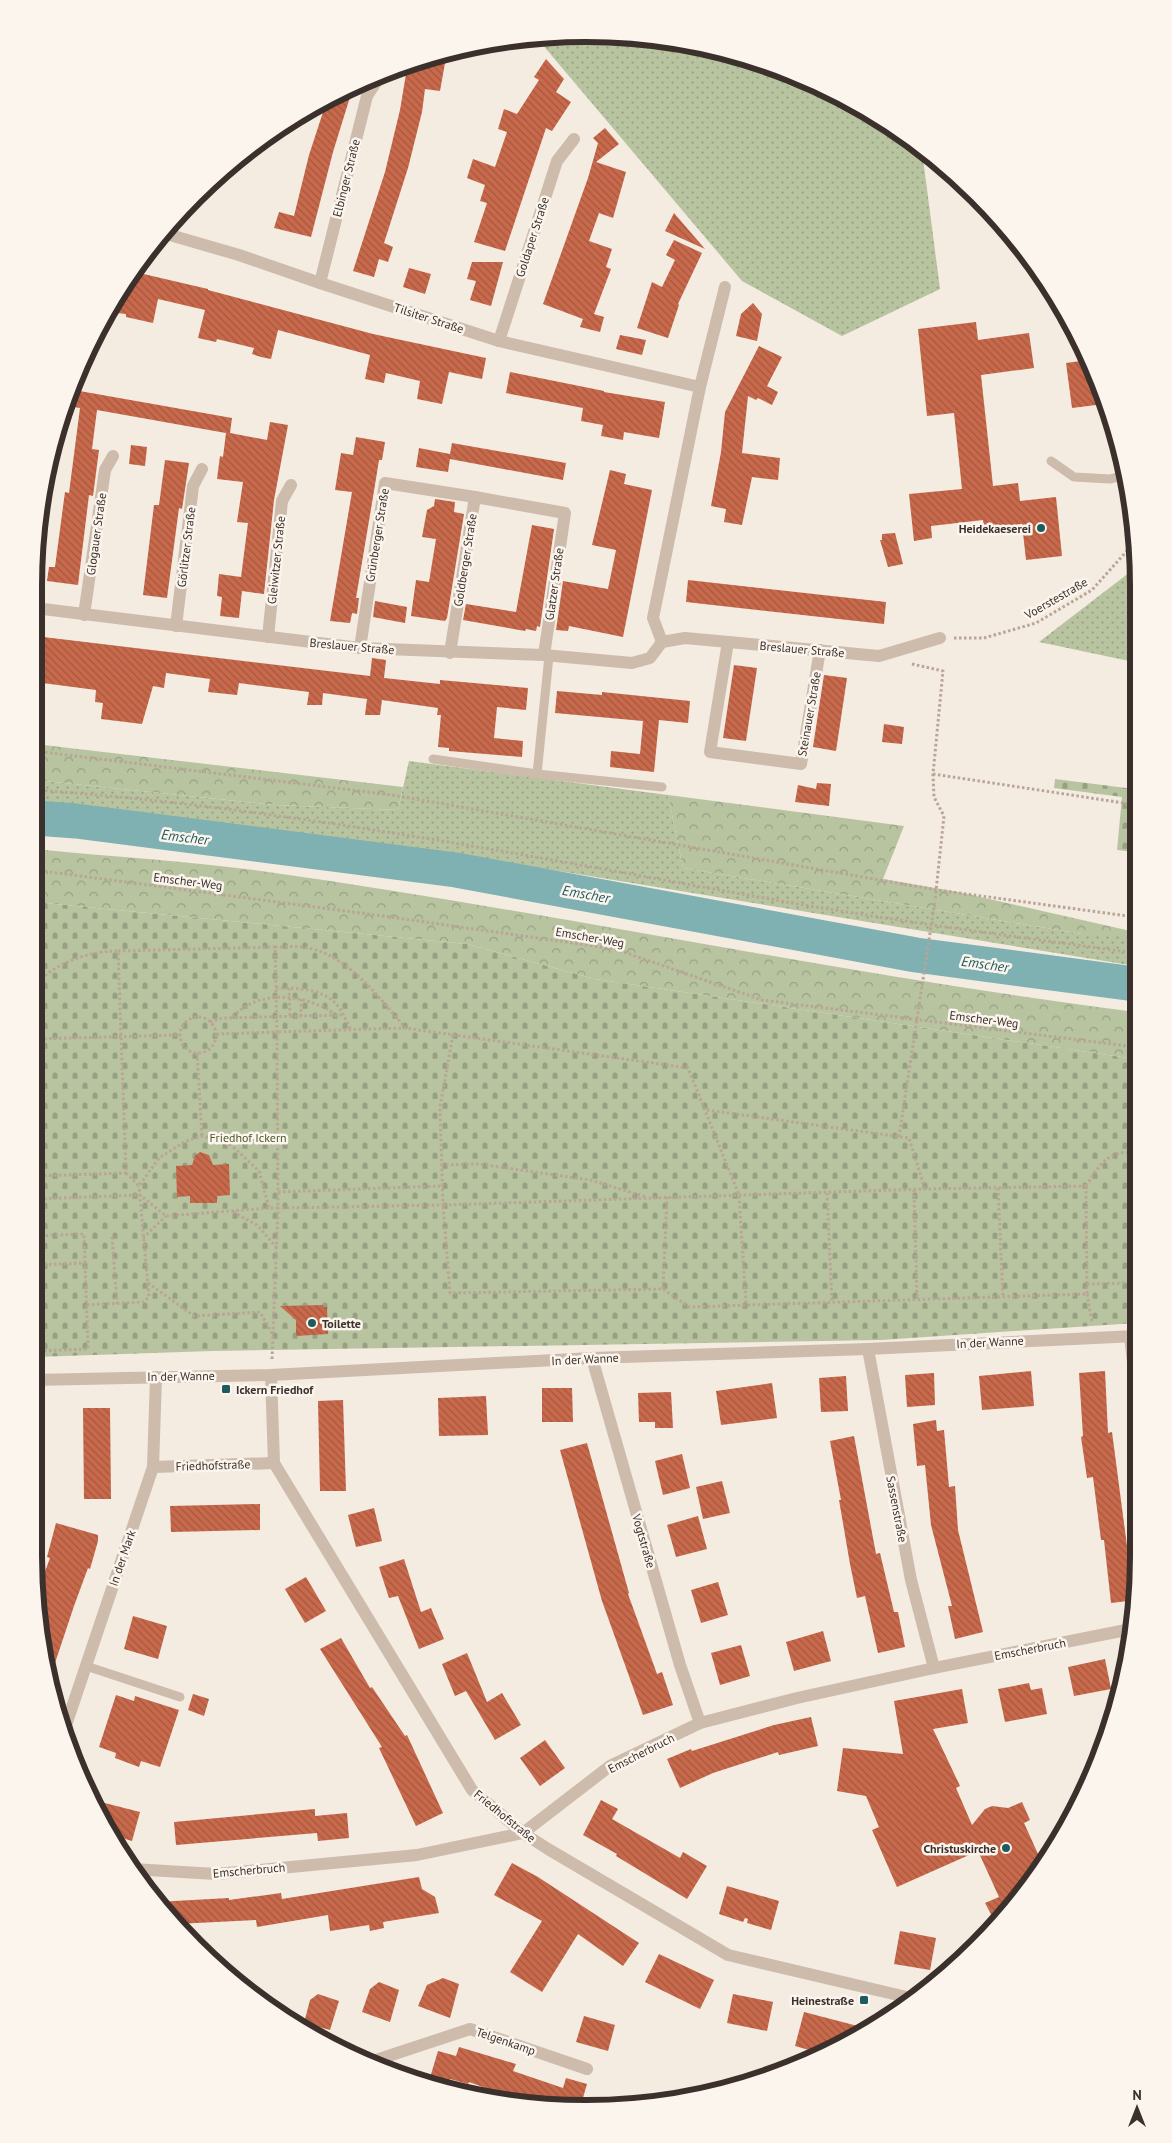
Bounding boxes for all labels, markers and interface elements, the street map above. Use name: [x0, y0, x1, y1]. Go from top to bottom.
street label: Elbinger Straße: [329, 138, 363, 218]
street label: Goldaper Straße: [512, 195, 552, 279]
street label: Tilsiter Straße: [392, 300, 466, 336]
street label: Grünberger Straße: [362, 487, 392, 583]
street label: Glogauer Straße: [83, 492, 109, 576]
street label: Görlitzer Straße: [174, 506, 198, 588]
street label: Goldberger Straße: [450, 512, 480, 608]
street label: Gleiwitzer Straße: [264, 515, 288, 605]
place label: Heidekaeserei: [959, 521, 1031, 536]
marker: Heidekaeserei: [1035, 522, 1047, 534]
street label: Glatzer Straße: [541, 547, 567, 621]
street label: Voerstestraße: [1021, 574, 1090, 623]
street label: Breslauer Straße: [309, 635, 395, 657]
street label: Breslauer Straße: [759, 638, 845, 660]
street label: Steinauer Straße: [794, 671, 824, 757]
water label: Emscher: [160, 825, 211, 849]
street label: Emscher-Weg: [153, 869, 223, 893]
water label: Emscher: [561, 881, 612, 907]
street label: Emscher-Weg: [554, 924, 626, 950]
water label: Emscher: [960, 952, 1011, 976]
street label: Emscher-Weg: [949, 1007, 1019, 1031]
park label: Friedhof Ickern: [209, 1130, 287, 1145]
place label: Toilette: [322, 1316, 361, 1331]
marker: Toilette: [306, 1317, 318, 1329]
street label: In der Wanne: [956, 1333, 1024, 1351]
street label: In der Wanne: [551, 1350, 619, 1368]
street label: In der Wanne: [147, 1368, 215, 1384]
place label: Ickern Friedhof: [236, 1382, 314, 1397]
marker: Ickern Friedhof: [220, 1383, 232, 1395]
street label: Friedhofstraße: [175, 1456, 251, 1474]
street label: Sassenstraße: [883, 1474, 911, 1544]
street label: Vogtstraße: [629, 1511, 659, 1570]
street label: In der Mark: [105, 1528, 139, 1588]
street label: Emscherbruch: [993, 1635, 1067, 1663]
street label: Emscherbruch: [605, 1730, 677, 1776]
street label: Friedhofstraße: [471, 1787, 539, 1845]
place label: Christuskirche: [923, 1841, 996, 1856]
marker: Christuskirche: [1000, 1842, 1012, 1854]
street label: Emscherbruch: [212, 1859, 286, 1881]
place label: Heinestraße: [791, 1993, 854, 2008]
marker: Heinestraße: [858, 1994, 870, 2006]
street label: Telgenkamp: [474, 2024, 538, 2058]
north arrow: [1112, 2083, 1162, 2133]
text: N: [1132, 2086, 1142, 2104]

